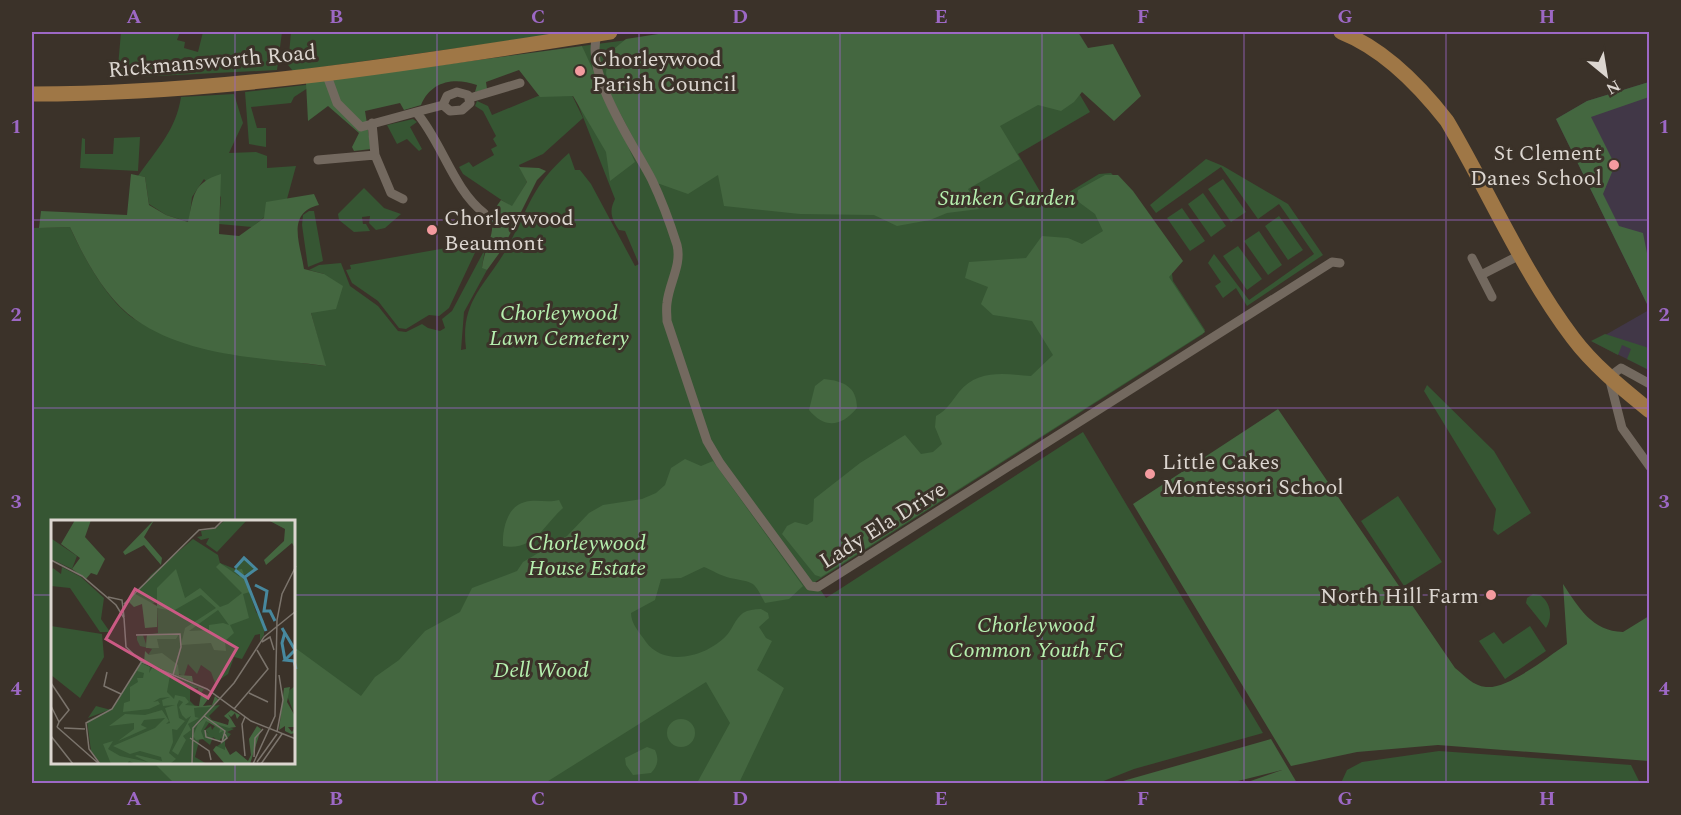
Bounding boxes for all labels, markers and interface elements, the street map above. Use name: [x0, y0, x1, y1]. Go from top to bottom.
text: A: [126, 2, 142, 32]
text: B: [329, 2, 343, 32]
text: C: [531, 2, 545, 32]
text: D: [732, 2, 748, 32]
text: E: [934, 2, 948, 32]
text: F: [1137, 2, 1149, 32]
text: G: [1337, 2, 1353, 32]
text: H: [1539, 2, 1555, 32]
street label: Rickmansworth Road: [107, 36, 318, 87]
place label: Chorleywood Parish Council: [592, 43, 737, 101]
north arrow: [1576, 45, 1636, 105]
marker: Chorleywood Parish Council: [573, 64, 587, 78]
text: N: [1601, 73, 1625, 101]
text: 1: [10, 112, 22, 142]
text: 1: [1658, 112, 1670, 142]
place label: St Clement Danes School: [1470, 137, 1602, 195]
marker: St Clement Danes School: [1607, 158, 1621, 172]
park label: Sunken Garden: [938, 182, 1076, 215]
place label: Chorleywood Beaumont: [444, 202, 574, 260]
marker: Chorleywood Beaumont: [425, 223, 439, 237]
park label: Chorleywood Lawn Cemetery: [489, 297, 629, 355]
text: 2: [10, 300, 22, 330]
text: 2: [1658, 300, 1670, 330]
place label: Little Cakes Montessori School: [1162, 446, 1344, 504]
marker: Little Cakes Montessori School: [1143, 467, 1157, 481]
street label: Lady Ela Drive: [813, 473, 953, 577]
text: 3: [10, 487, 22, 517]
text: 3: [1658, 487, 1670, 517]
inset map: [51, 520, 296, 764]
park label: Chorleywood House Estate: [528, 527, 646, 585]
place label: North Hill Farm: [1320, 580, 1479, 613]
marker: North Hill Farm: [1484, 588, 1498, 602]
park label: Chorleywood Common Youth FC: [949, 609, 1123, 667]
park label: Dell Wood: [493, 654, 589, 687]
text: 4: [10, 674, 22, 704]
text: 4: [1658, 674, 1670, 704]
text: A: [126, 784, 142, 814]
text: B: [329, 784, 343, 814]
text: C: [531, 784, 545, 814]
text: D: [732, 784, 748, 814]
text: E: [934, 784, 948, 814]
text: F: [1137, 784, 1149, 814]
text: G: [1337, 784, 1353, 814]
text: H: [1539, 784, 1555, 814]

